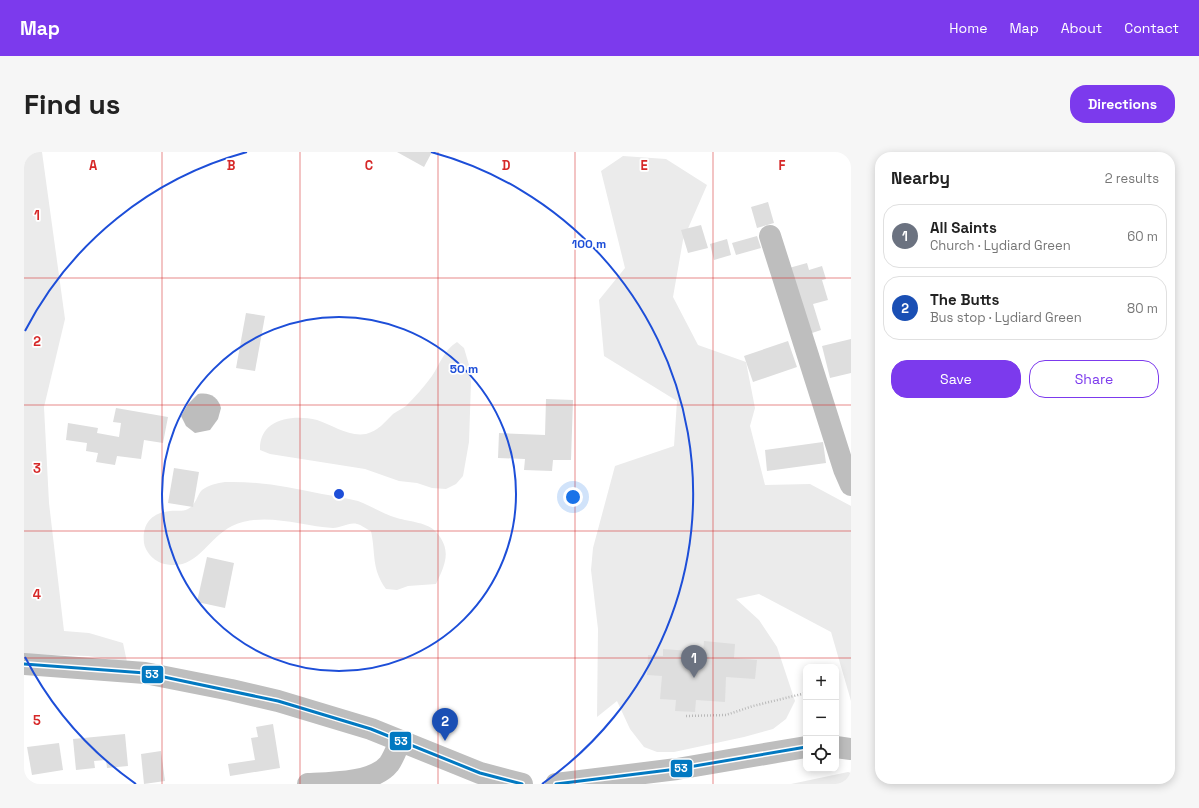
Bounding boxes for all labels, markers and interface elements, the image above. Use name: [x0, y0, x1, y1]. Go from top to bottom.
text: Map: [20, 16, 60, 41]
text: Home: [949, 19, 987, 37]
text: Map: [1009, 19, 1039, 37]
text: About: [1061, 19, 1102, 37]
text: Contact: [1124, 19, 1179, 37]
button: Directions: [1070, 85, 1175, 123]
text: Find us: [24, 86, 121, 122]
text: A: [89, 157, 98, 174]
text: B: [227, 157, 236, 174]
text: C: [365, 157, 373, 174]
text: D: [502, 157, 511, 174]
text: E: [640, 157, 648, 174]
text: F: [779, 157, 786, 174]
text: Nearby: [891, 167, 950, 189]
text: 2 results: [1105, 170, 1159, 187]
text: 1: [34, 207, 40, 224]
text: All Saints: [930, 218, 997, 237]
text: 1: [902, 228, 908, 245]
text: 60 m: [1127, 228, 1158, 245]
text: 100 m: [572, 236, 606, 252]
text: Church · Lydiard Green: [930, 237, 1071, 254]
text: The Butts: [930, 290, 999, 309]
text: 2: [901, 300, 909, 317]
text: 80 m: [1127, 300, 1158, 317]
text: Bus stop · Lydiard Green: [930, 309, 1082, 326]
text: 2: [33, 333, 41, 350]
button: Save: [891, 360, 1021, 398]
button: Share: [1029, 360, 1159, 398]
text: 50 m: [450, 361, 478, 377]
text: 3: [33, 460, 41, 477]
centre of rings: [332, 487, 346, 501]
your location: [563, 487, 583, 507]
text: 4: [33, 586, 41, 603]
pin: 1: [681, 645, 707, 678]
map controls: [803, 664, 839, 772]
button: +: [803, 664, 839, 700]
line badge: 53: [141, 665, 164, 684]
text: 53: [145, 667, 159, 681]
button: −: [803, 700, 839, 736]
pin: 2: [432, 708, 458, 741]
text: 5: [33, 712, 41, 729]
line badge: 53: [389, 731, 412, 751]
text: 53: [394, 734, 408, 748]
button: locate: [803, 736, 839, 772]
line badge: 53: [670, 759, 693, 778]
text: 53: [674, 761, 688, 775]

